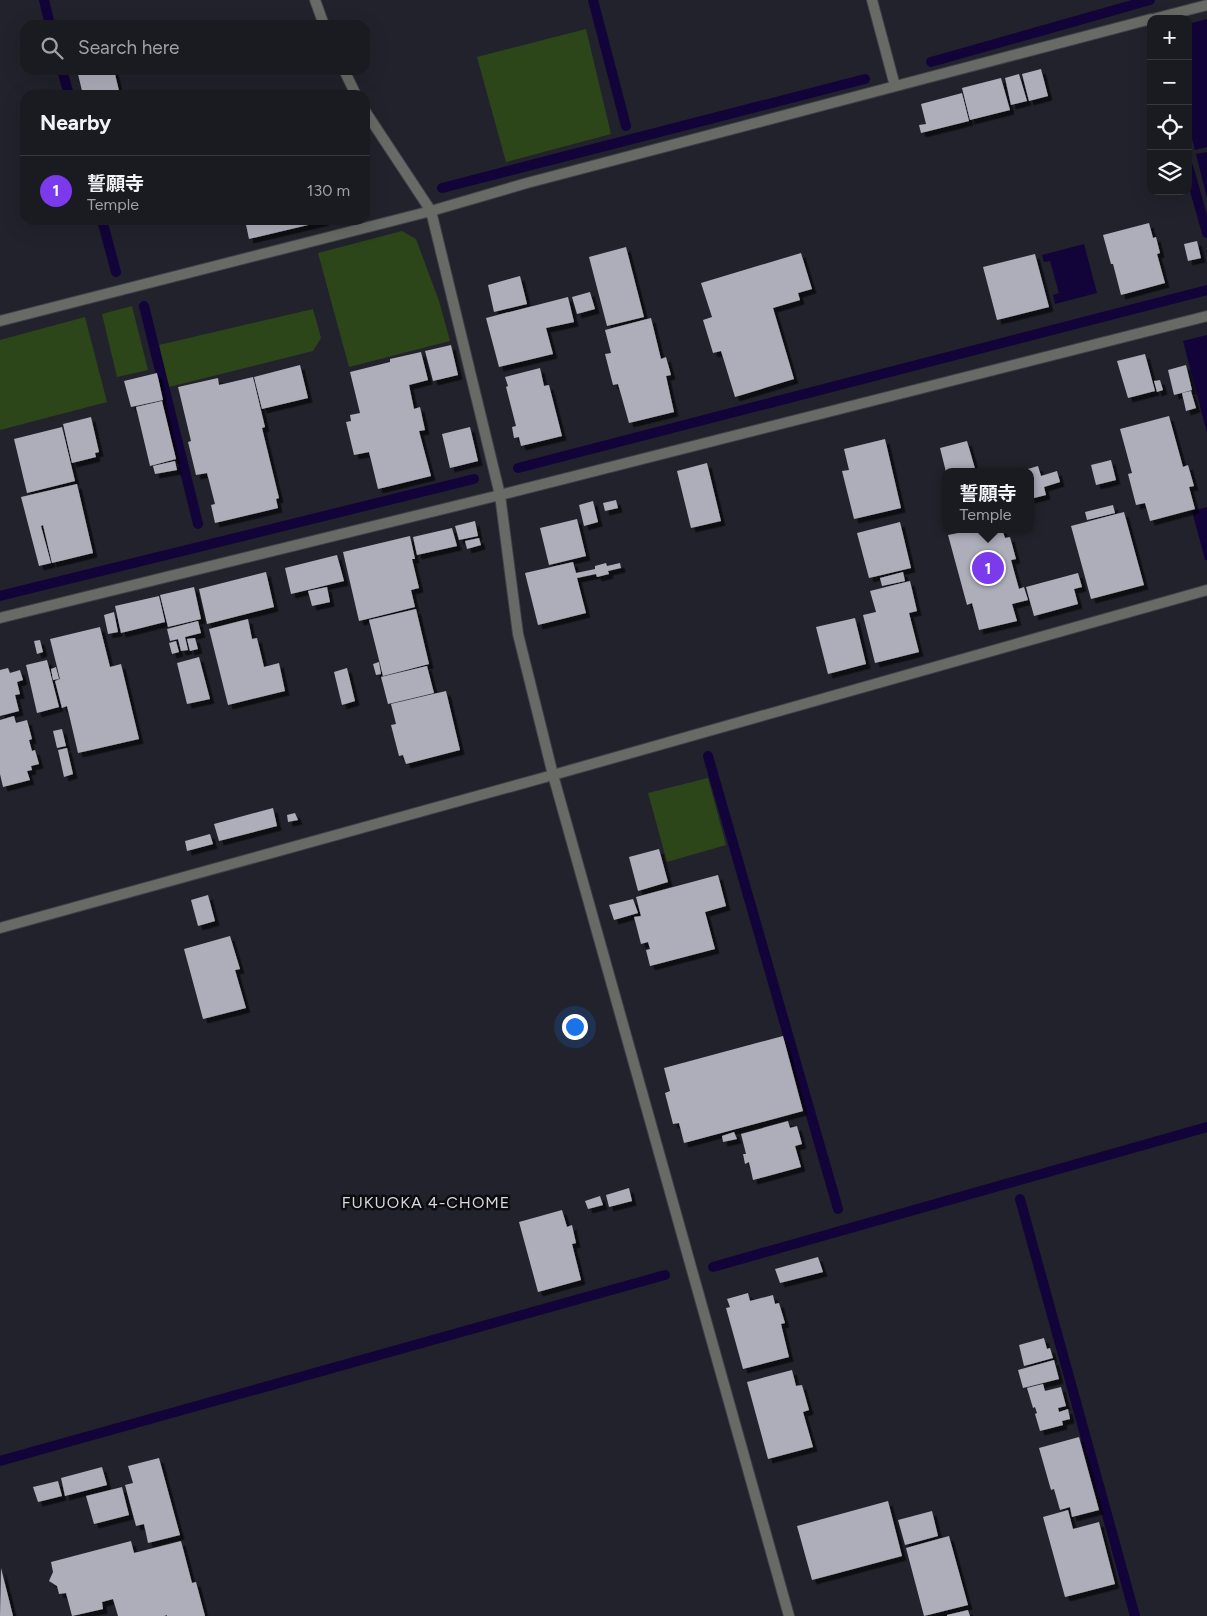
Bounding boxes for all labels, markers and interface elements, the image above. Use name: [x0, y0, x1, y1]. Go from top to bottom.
map controls: [1147, 15, 1192, 195]
button: +: [1147, 15, 1192, 60]
search box: [20, 20, 370, 75]
icon: search: [38, 34, 66, 62]
text: Search here: [78, 36, 180, 59]
button: −: [1147, 60, 1192, 105]
button: locate: [1147, 105, 1192, 150]
text: Nearby: [40, 110, 111, 135]
button: layers: [1147, 150, 1192, 195]
text: 誓願寺: [87, 172, 144, 195]
text: 1: [53, 181, 59, 200]
text: 130 m: [307, 181, 350, 200]
text: Temple: [87, 195, 139, 214]
popup: [942, 468, 1034, 533]
text: 誓願寺: [959, 482, 1017, 505]
text: Temple: [959, 505, 1011, 524]
pin: 1: [972, 549, 1004, 587]
your location: [562, 1014, 588, 1040]
district label: FUKUOKA 4-CHOME: [342, 1193, 510, 1212]

